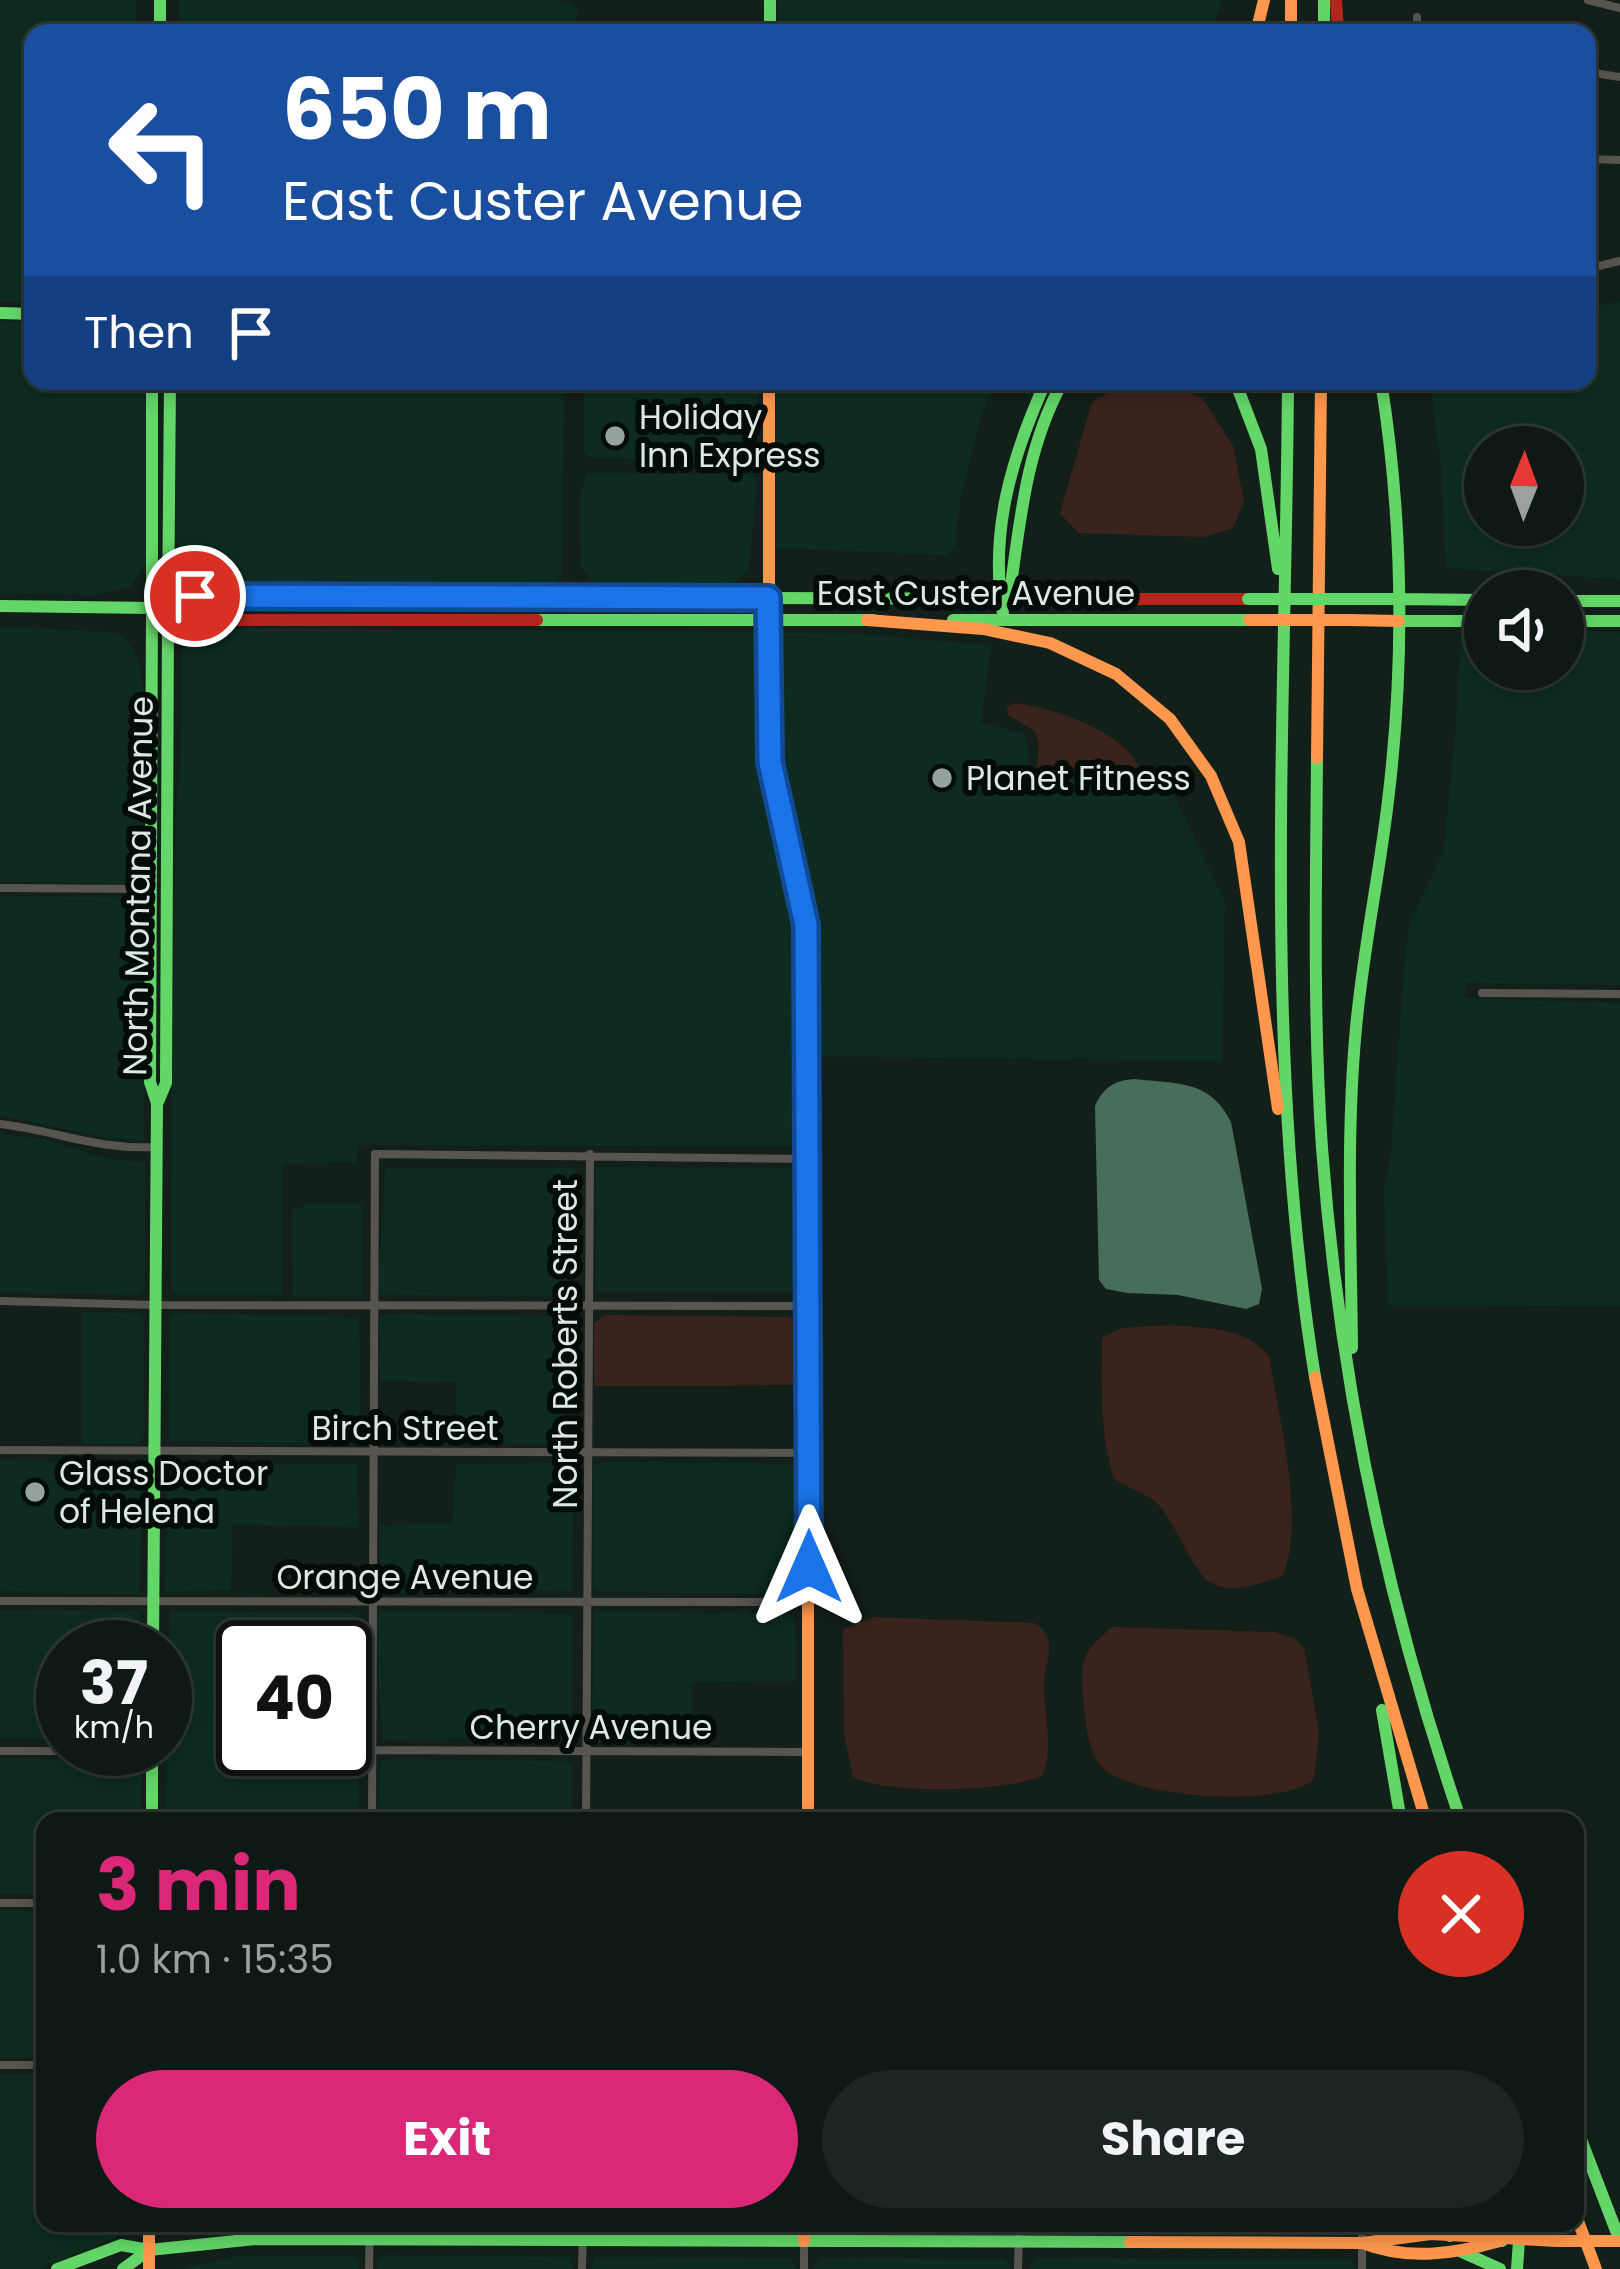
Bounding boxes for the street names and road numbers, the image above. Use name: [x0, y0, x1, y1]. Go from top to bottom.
street label: East Custer Avenue: [817, 570, 1135, 617]
street label: North Montana Avenue: [111, 696, 165, 1076]
street label: North Roberts Street: [542, 1179, 589, 1509]
street label: Birch Street: [311, 1405, 499, 1452]
street label: Orange Avenue: [276, 1554, 534, 1601]
street label: Cherry Avenue: [470, 1704, 712, 1751]

